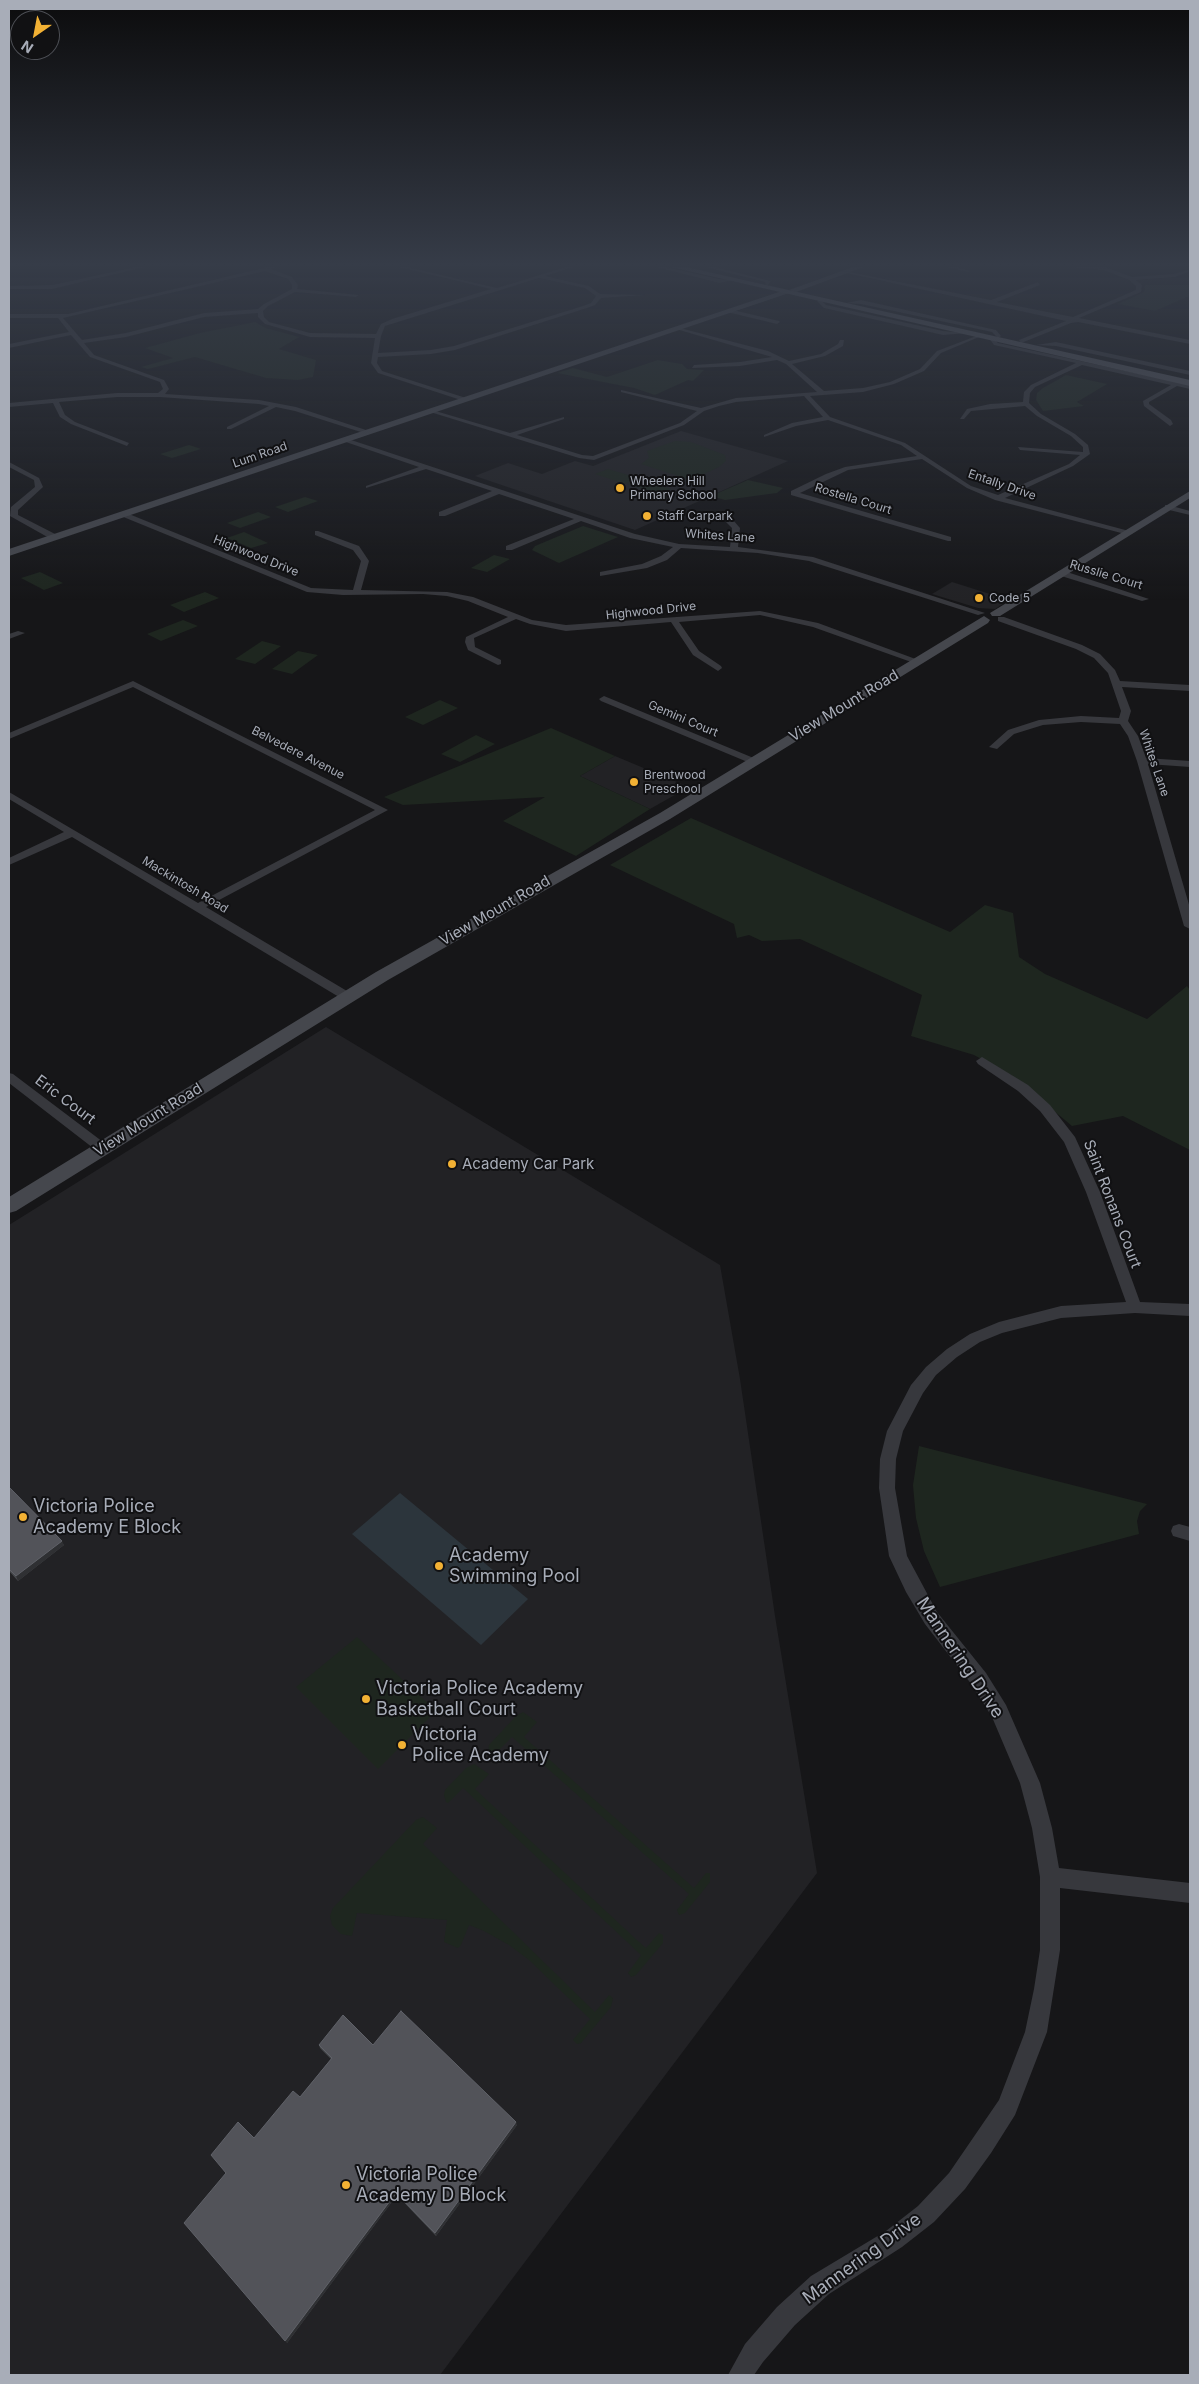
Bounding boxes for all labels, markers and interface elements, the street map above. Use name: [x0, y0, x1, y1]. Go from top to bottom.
north arrow: [10, 10, 60, 60]
text: N: [18, 37, 36, 57]
street label: Lum Road: [231, 439, 289, 471]
street label: Entally Drive: [966, 467, 1038, 503]
place label: Wheelers Hill Primary School: [630, 474, 716, 502]
street label: Rostella Court: [813, 480, 893, 518]
marker: Wheelers Hill Primary School: [614, 482, 626, 494]
place label: Staff Carpark: [657, 509, 733, 523]
marker: Staff Carpark: [641, 510, 653, 522]
street label: Whites Lane: [685, 526, 755, 546]
street label: Highwood Drive: [211, 532, 301, 580]
street label: Russlie Court: [1068, 557, 1144, 593]
place label: Code 5: [989, 591, 1030, 605]
marker: Code 5: [973, 592, 985, 604]
street label: Highwood Drive: [605, 599, 697, 623]
street label: View Mount Road: [786, 666, 902, 746]
street label: Gemini Court: [646, 698, 720, 740]
street label: Belvedere Avenue: [249, 723, 347, 783]
street label: Whites Lane: [1136, 728, 1172, 798]
place label: Brentwood Preschool: [644, 768, 706, 796]
marker: Brentwood Preschool: [628, 776, 640, 788]
street label: Mackintosh Road: [139, 854, 231, 916]
street label: View Mount Road: [437, 872, 553, 950]
street label: Eric Court: [31, 1071, 99, 1129]
street label: View Mount Road: [90, 1079, 206, 1161]
street label: Saint Ronans Court: [1079, 1137, 1145, 1271]
place label: Academy Car Park: [462, 1155, 594, 1173]
marker: Academy Car Park: [446, 1158, 458, 1170]
place label: Victoria Police Academy E Block: [33, 1496, 181, 1538]
marker: Victoria Police Academy E Block: [17, 1511, 29, 1523]
place label: Academy Swimming Pool: [449, 1545, 580, 1588]
marker: Academy Swimming Pool: [433, 1560, 445, 1572]
street label: Mannering Drive: [912, 1594, 1008, 1722]
place label: Victoria Police Academy Basketball Court: [376, 1678, 583, 1720]
marker: Victoria Police Academy Basketball Court: [360, 1693, 372, 1705]
place label: Victoria Police Academy: [412, 1724, 549, 1766]
marker: Victoria Police Academy: [396, 1739, 408, 1751]
place label: Victoria Police Academy D Block: [356, 2164, 506, 2206]
marker: Victoria Police Academy D Block: [340, 2179, 352, 2191]
street label: Mannering Drive: [799, 2209, 925, 2309]

